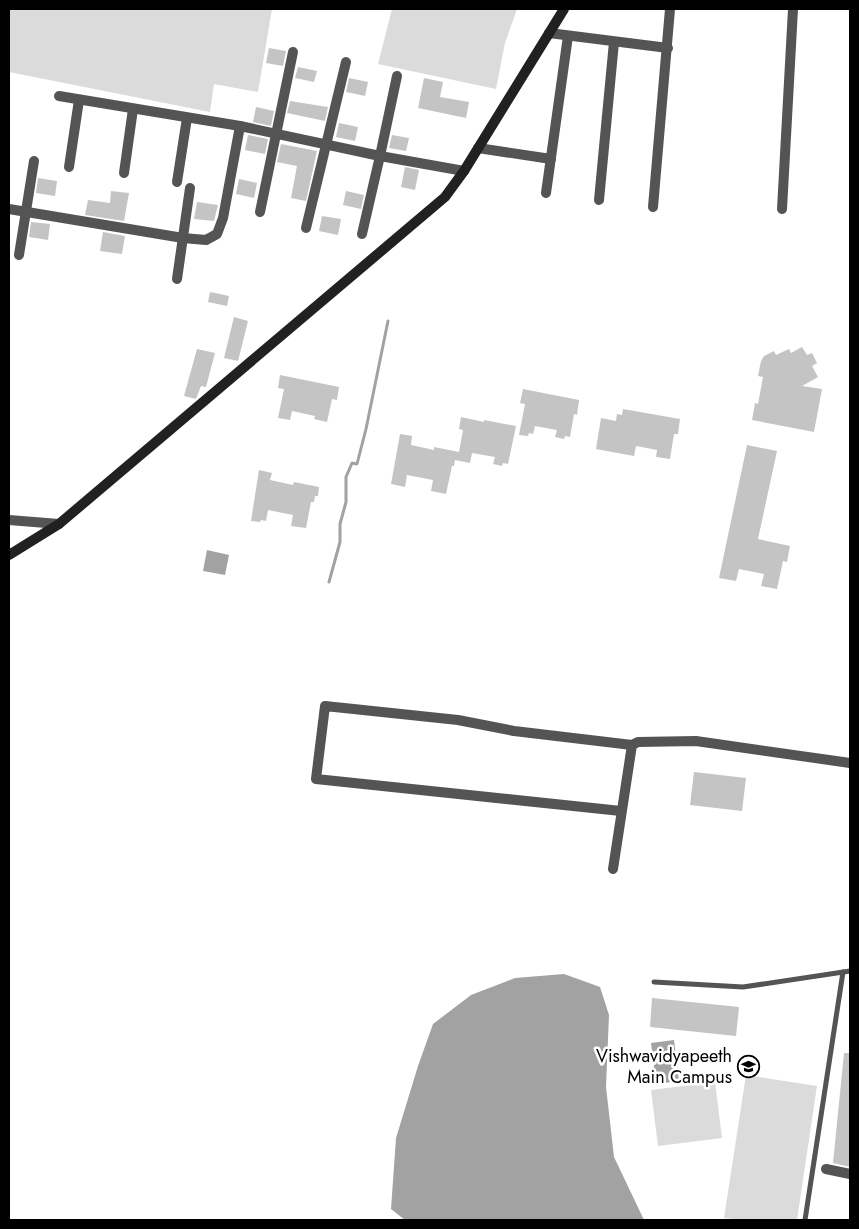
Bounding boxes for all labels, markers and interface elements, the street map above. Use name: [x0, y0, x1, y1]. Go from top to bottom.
place label: Vishwavidyapeeth Main Campus: [596, 1043, 732, 1090]
school or university icon: Vishwavidyapeeth Main Campus: [736, 1054, 760, 1078]

